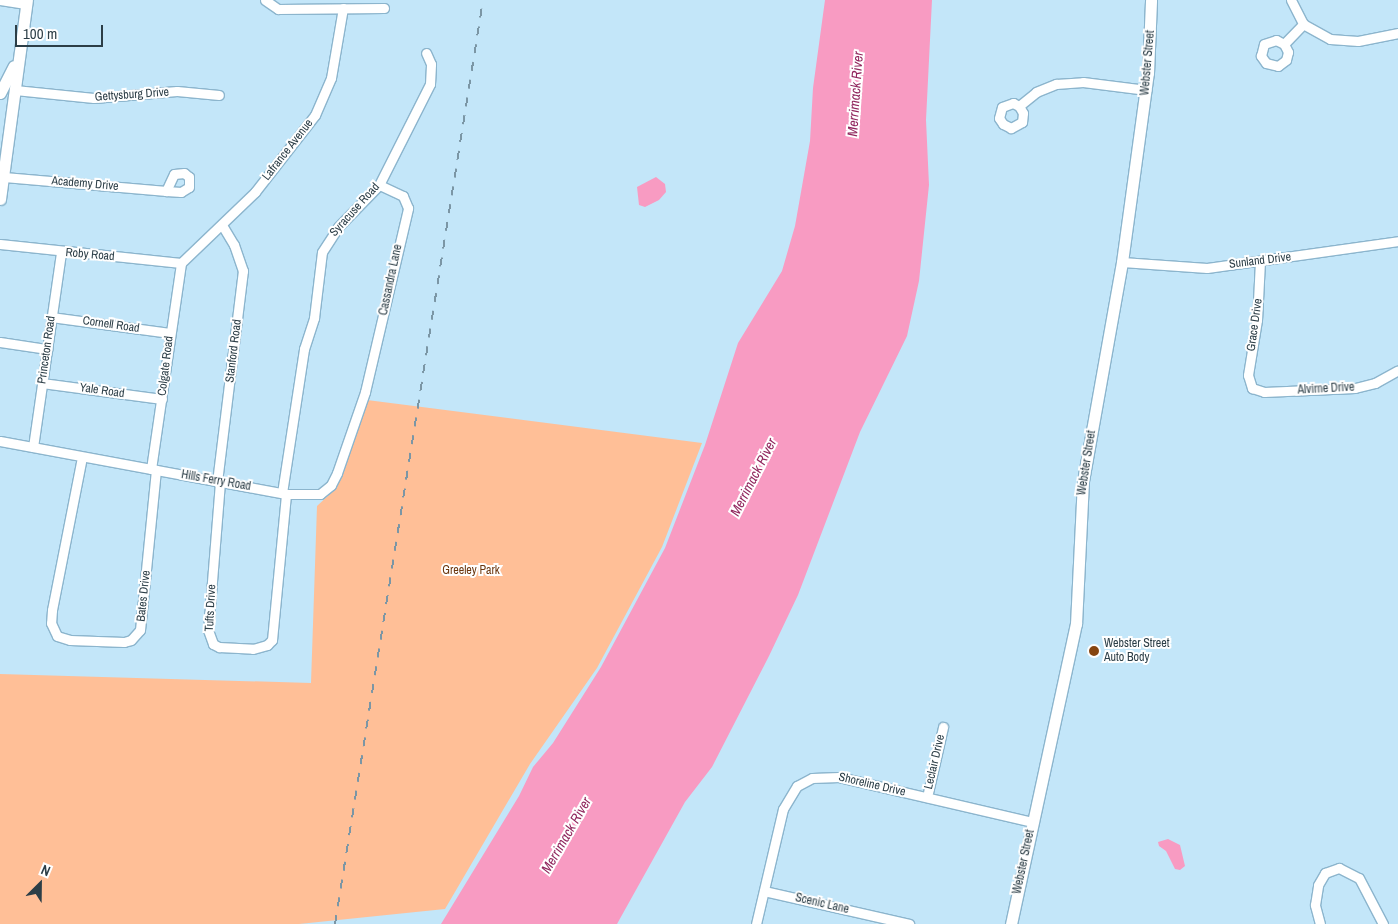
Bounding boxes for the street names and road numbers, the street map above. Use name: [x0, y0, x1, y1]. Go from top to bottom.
street label: Webster Street: [1138, 30, 1158, 96]
street label: Gettysburg Drive: [94, 85, 170, 105]
street label: Lafrance Avenue: [259, 116, 317, 184]
street label: Academy Drive: [51, 174, 119, 194]
street label: Syracuse Road: [327, 180, 383, 240]
street label: Cassandra Lane: [376, 243, 406, 317]
street label: Roby Road: [65, 246, 115, 264]
street label: Sunland Drive: [1228, 250, 1292, 272]
street label: Grace Drive: [1244, 298, 1266, 352]
street label: Cornell Road: [82, 314, 140, 336]
street label: Princeton Road: [35, 315, 59, 385]
street label: Stanford Road: [223, 319, 245, 383]
street label: Colgate Road: [155, 335, 177, 397]
street label: Alvirne Drive: [1297, 380, 1355, 398]
street label: Yale Road: [79, 381, 125, 401]
street label: Webster Street: [1075, 430, 1099, 496]
street label: Hills Ferry Road: [180, 468, 252, 494]
street label: Bates Drive: [134, 570, 154, 622]
street label: Tufts Drive: [203, 584, 219, 632]
street label: Leclair Drive: [922, 733, 948, 791]
street label: Shoreline Drive: [837, 770, 907, 800]
street label: Webster Street: [1010, 828, 1038, 896]
street label: Scenic Lane: [794, 891, 850, 917]

